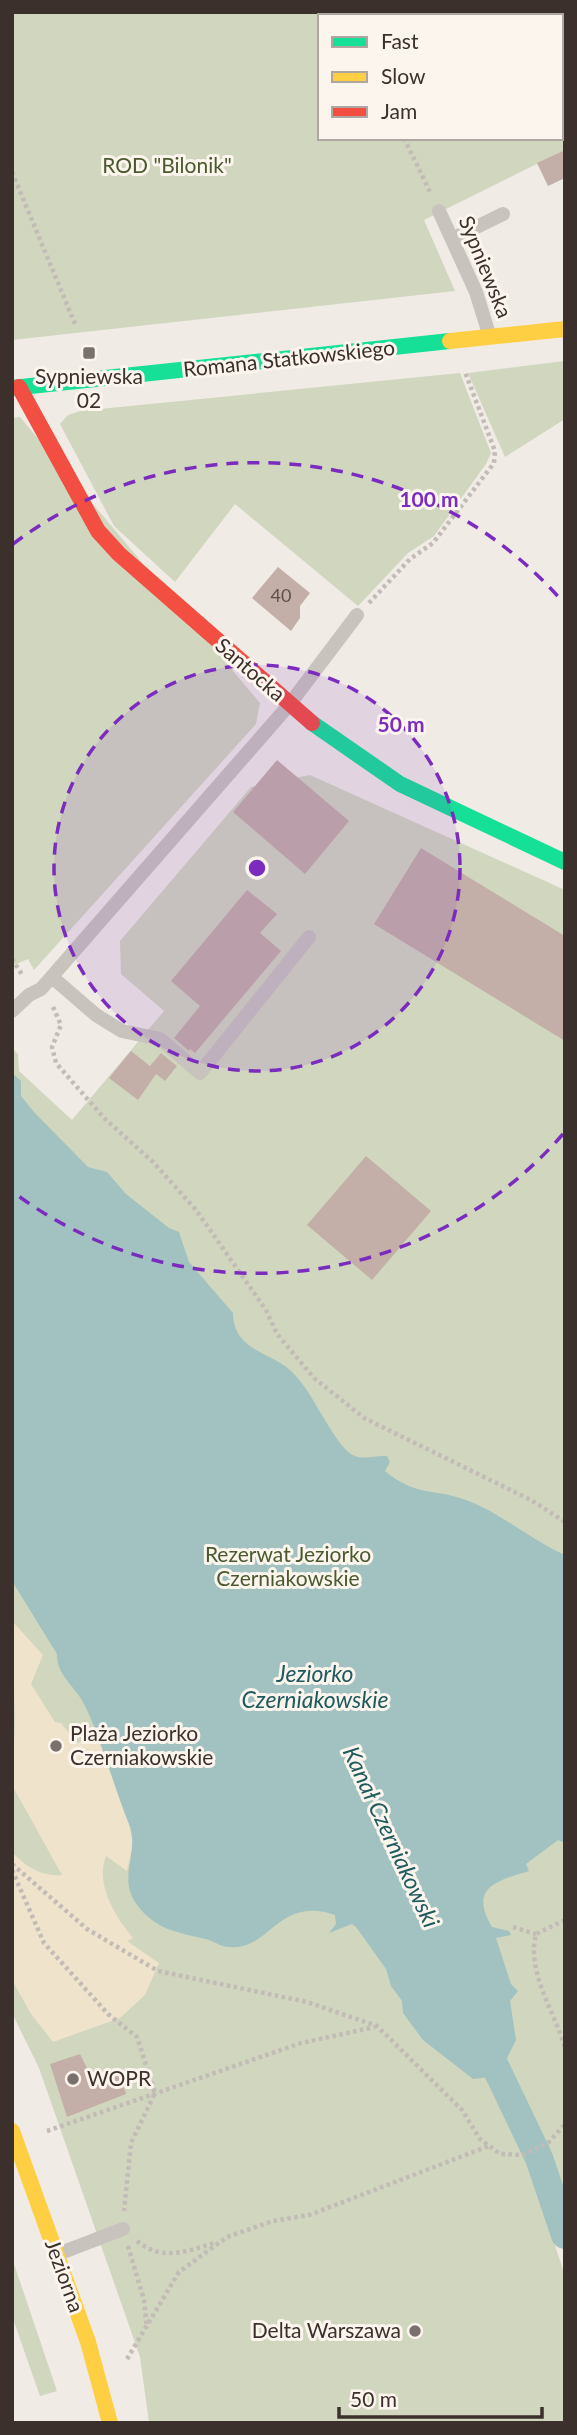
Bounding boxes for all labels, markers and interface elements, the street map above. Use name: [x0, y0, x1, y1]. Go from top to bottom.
legend: [318, 14, 563, 140]
text: Fast: [381, 28, 419, 53]
text: Slow: [381, 63, 426, 88]
text: Jam: [381, 98, 417, 123]
park label: ROD "Bilonik": [102, 152, 232, 177]
street label: Sypniewska: [455, 212, 518, 321]
street label: Romana Statkowskiego: [182, 334, 396, 381]
marker: Sypniewska 02: [81, 345, 97, 361]
place label: Sypniewska 02: [35, 363, 143, 412]
text: 100 m: [399, 486, 459, 511]
house number: 40: [271, 584, 291, 606]
street label: Santocka: [211, 632, 291, 706]
text: 50 m: [377, 711, 425, 736]
centre of rings: [245, 856, 269, 880]
park label: Rezerwat Jeziorko Czerniakowskie: [205, 1541, 371, 1590]
water label: Jeziorko Czerniakowskie: [242, 1659, 388, 1713]
place label: Plaża Jeziorko Czerniakowskie: [70, 1720, 213, 1769]
marker: Plaża Jeziorko Czerniakowskie: [48, 1738, 64, 1754]
water label: Kanał Czerniakowski: [338, 1742, 446, 1932]
place label: WOPR: [87, 2065, 152, 2090]
marker: WOPR: [65, 2071, 81, 2087]
street label: Jeziorna: [41, 2236, 90, 2315]
place label: Delta Warszawa: [252, 2317, 401, 2342]
marker: Delta Warszawa: [407, 2323, 423, 2339]
scale bar: [339, 2376, 542, 2420]
text: 50 m: [350, 2386, 397, 2411]

